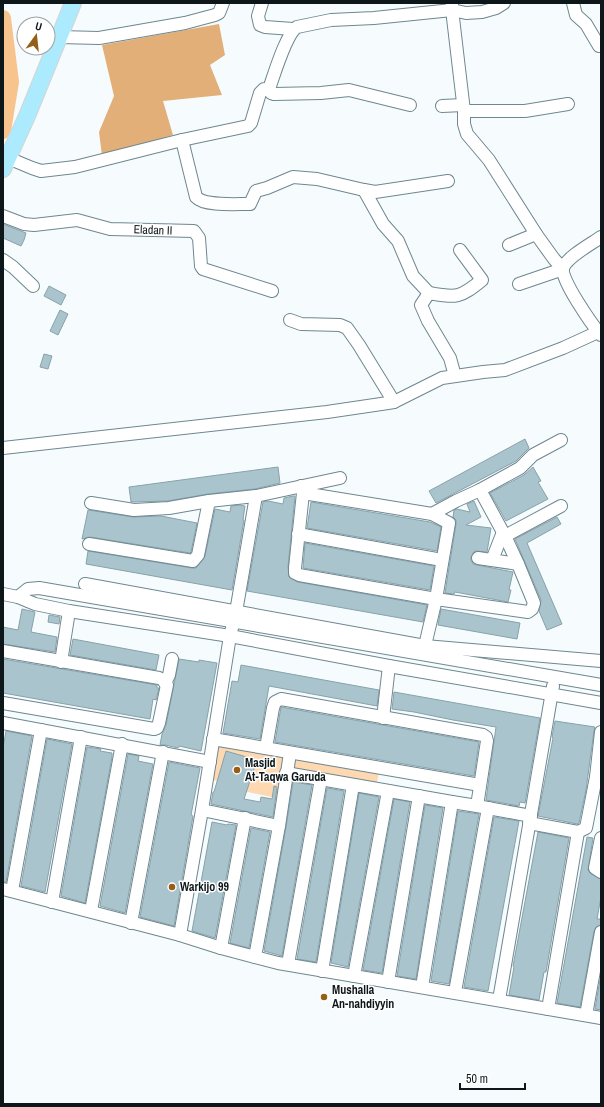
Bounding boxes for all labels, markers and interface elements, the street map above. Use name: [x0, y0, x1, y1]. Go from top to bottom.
north arrow: [16, 16, 56, 56]
text: U: [34, 19, 44, 34]
street label: Eladan II: [133, 221, 173, 239]
place label: Masjid At-Taqwa Garuda: [245, 755, 326, 785]
marker: Masjid At-Taqwa Garuda: [232, 765, 242, 775]
place label: Warkijo 99: [180, 879, 229, 895]
marker: Warkijo 99: [167, 882, 177, 892]
place label: Mushalla An-nahdiyyin: [332, 982, 394, 1012]
marker: Mushalla An-nahdiyyin: [319, 992, 329, 1002]
scale bar: [460, 1065, 525, 1091]
text: 50 m: [466, 1071, 488, 1087]

